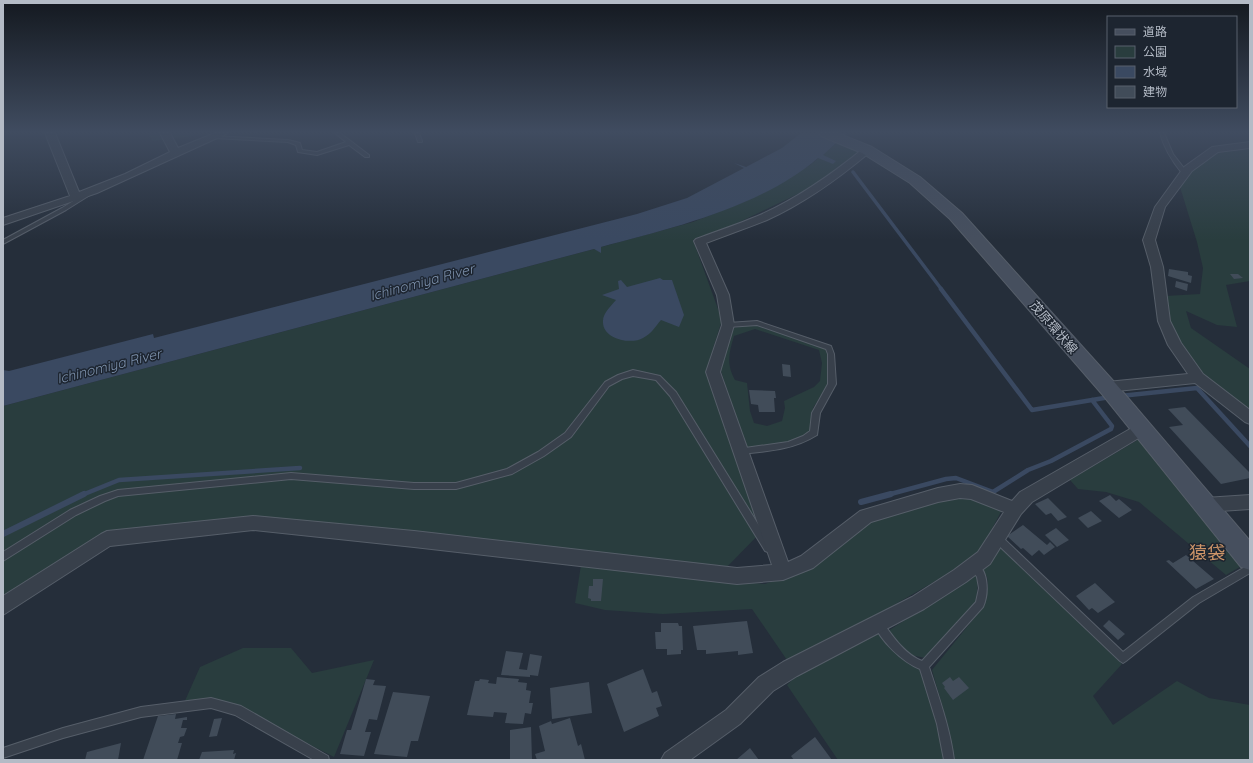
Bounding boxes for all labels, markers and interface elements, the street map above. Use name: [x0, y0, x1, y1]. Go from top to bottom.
legend: [1107, 16, 1237, 108]
text: 道路: [1143, 24, 1167, 39]
text: 公園: [1143, 44, 1167, 59]
text: 水域: [1143, 64, 1167, 79]
text: 建物: [1143, 84, 1167, 99]
water label: Ichinomiya River: [368, 259, 478, 305]
street label: 茂原環状線: [1027, 297, 1081, 357]
water label: Ichinomiya River: [55, 344, 165, 388]
district label: 猿袋: [1189, 541, 1225, 564]

